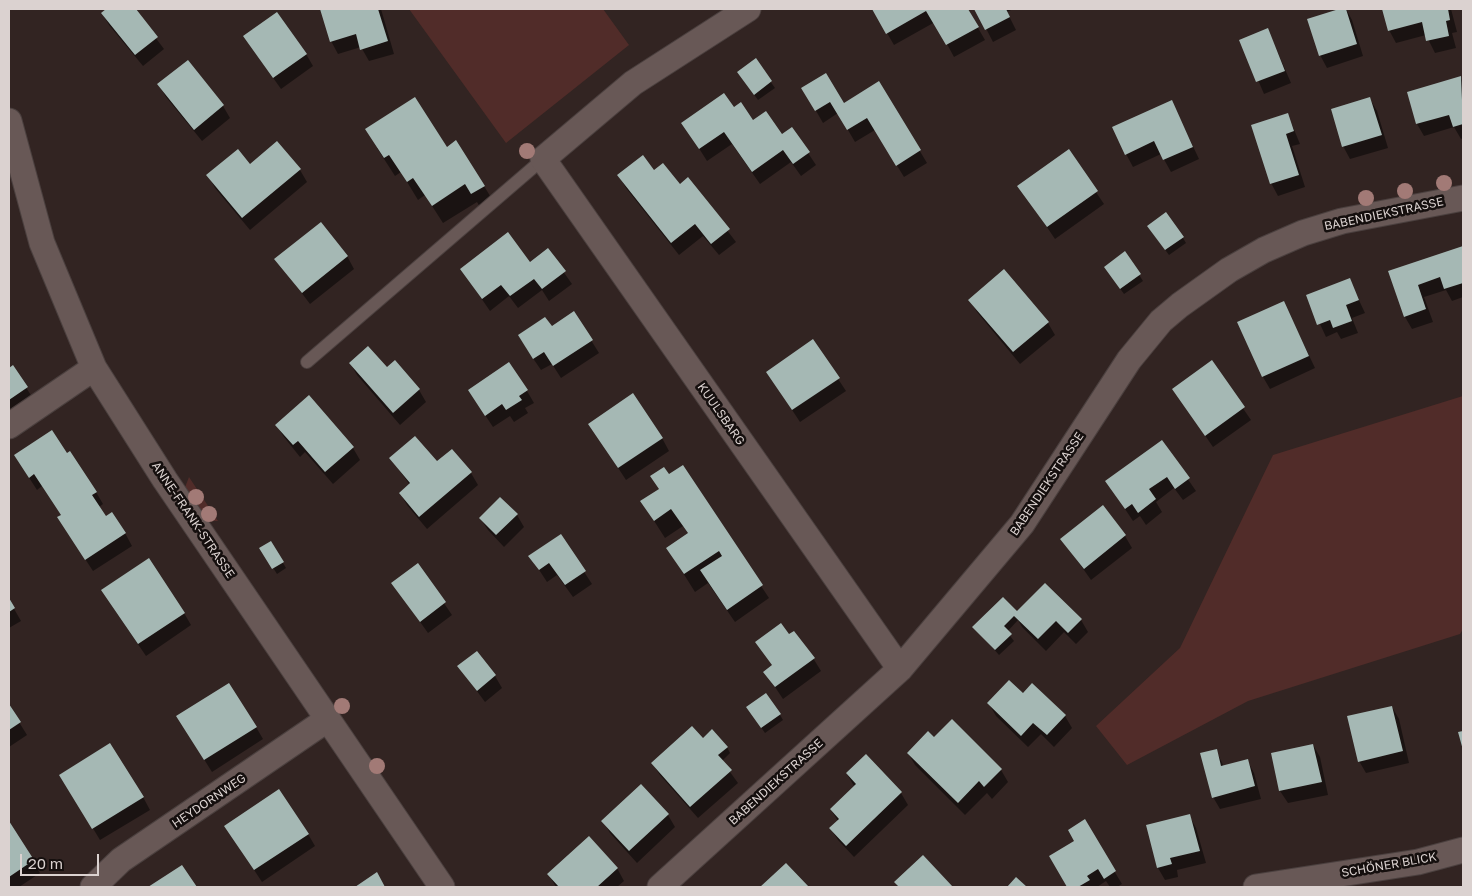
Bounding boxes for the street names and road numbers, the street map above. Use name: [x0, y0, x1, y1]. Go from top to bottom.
street label: BABENDIEKSTRASSE: [1323, 194, 1445, 234]
street label: KUULSBARG: [694, 380, 748, 448]
street label: BABENDIEKSTRASSE: [1007, 430, 1087, 538]
street label: ANNE-FRANK-STRASSE: [149, 459, 237, 581]
street label: BABENDIEKSTRASSE: [726, 736, 826, 828]
street label: HEYDORNWEG: [169, 771, 249, 831]
street label: SCHÖNER BLICK: [1340, 850, 1438, 880]

